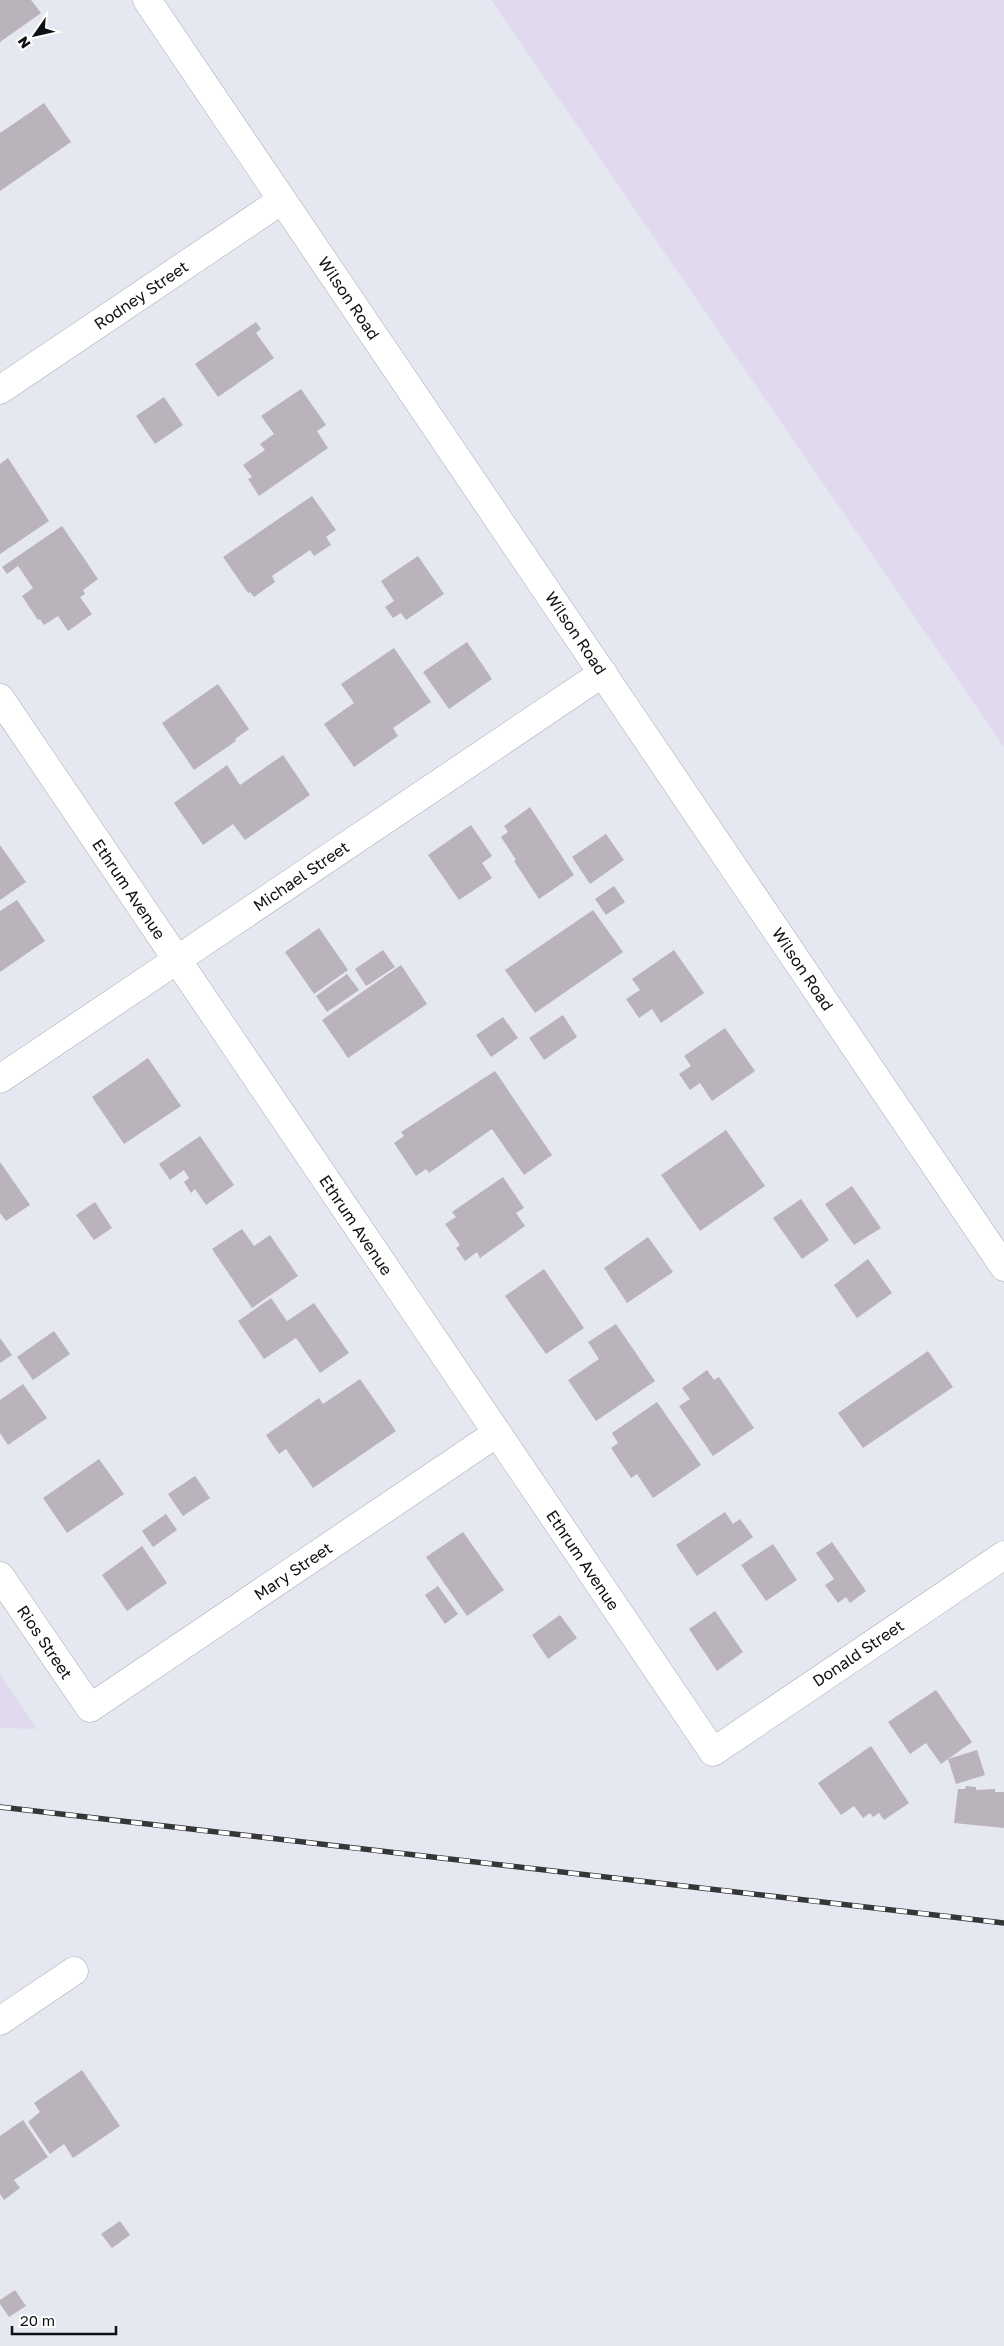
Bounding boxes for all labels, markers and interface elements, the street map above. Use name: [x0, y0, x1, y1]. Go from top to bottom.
north arrow: [10, 10, 60, 60]
text: N: [14, 33, 34, 52]
street label: Wilson Road: [314, 253, 384, 343]
street label: Rodney Street: [90, 256, 192, 334]
street label: Wilson Road: [541, 588, 611, 678]
street label: Ethrum Avenue: [88, 835, 170, 943]
street label: Michael Street: [249, 837, 353, 915]
street label: Wilson Road: [768, 924, 838, 1014]
street label: Ethrum Avenue: [315, 1171, 397, 1279]
street label: Ethrum Avenue: [542, 1506, 624, 1614]
street label: Mary Street: [250, 1538, 336, 1604]
street label: Rios Street: [13, 1601, 77, 1683]
street label: Donald Street: [809, 1615, 907, 1691]
scale bar: [12, 2304, 116, 2336]
text: 20 m: [20, 2311, 55, 2329]

